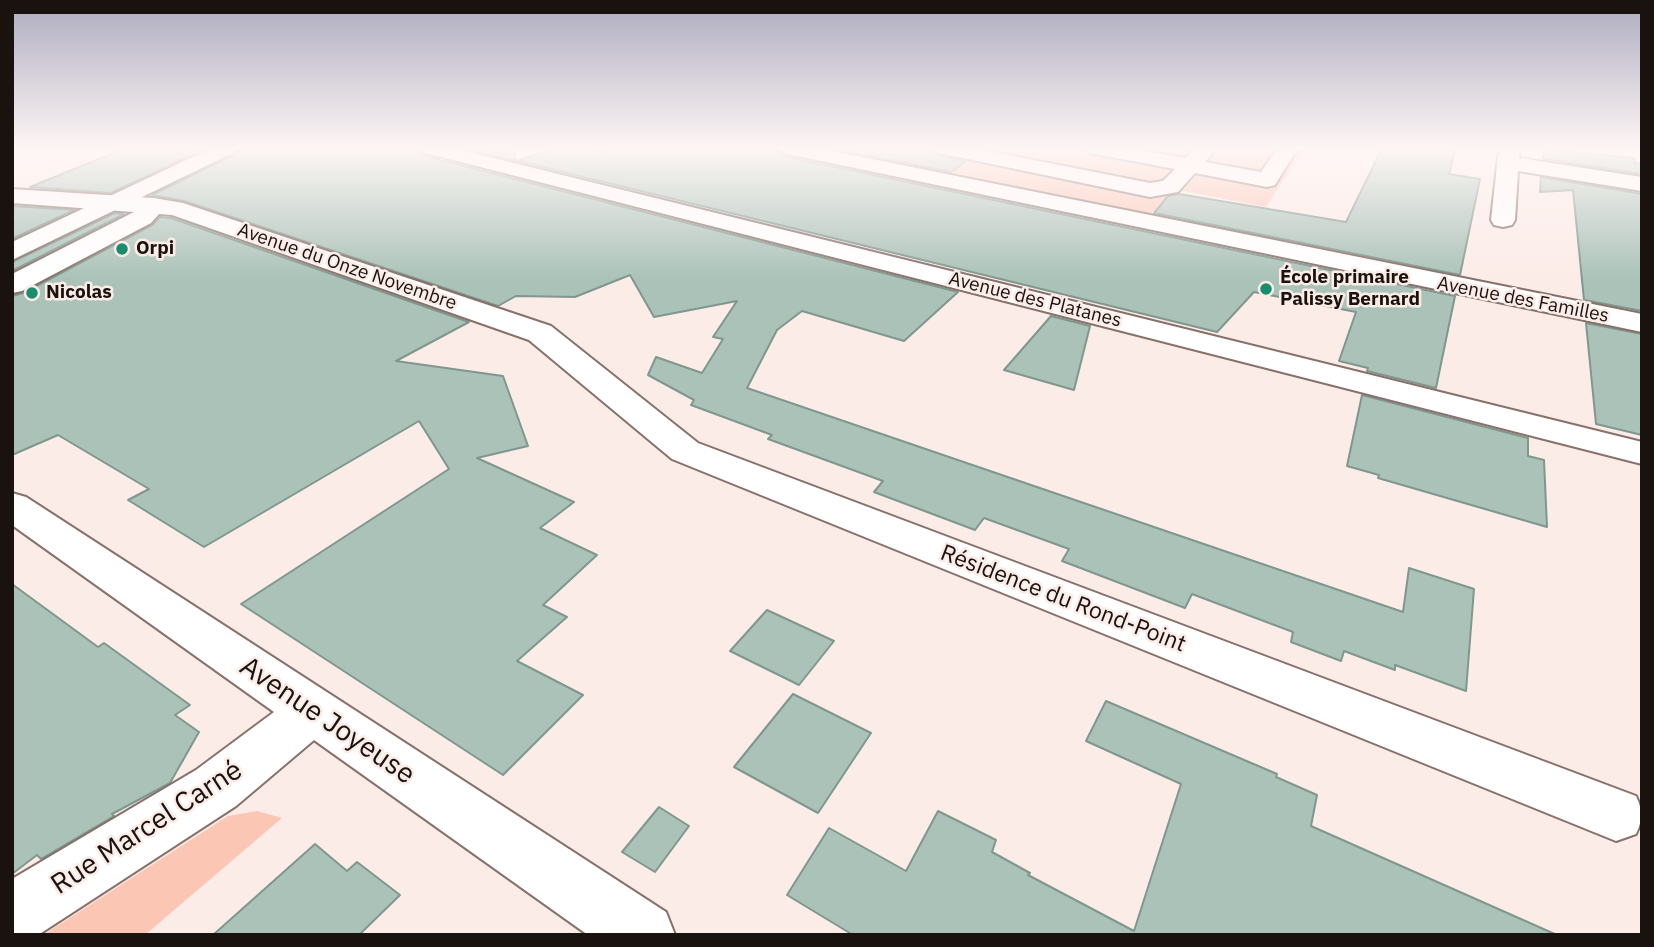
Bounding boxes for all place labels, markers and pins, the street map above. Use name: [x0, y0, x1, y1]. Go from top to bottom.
place label: Orpi: [136, 238, 174, 260]
marker: Orpi: [114, 241, 130, 257]
place label: École primaire Palissy Bernard: [1280, 267, 1420, 311]
marker: École primaire Palissy Bernard: [1258, 281, 1274, 297]
place label: Nicolas: [46, 282, 112, 304]
marker: Nicolas: [24, 285, 40, 301]

